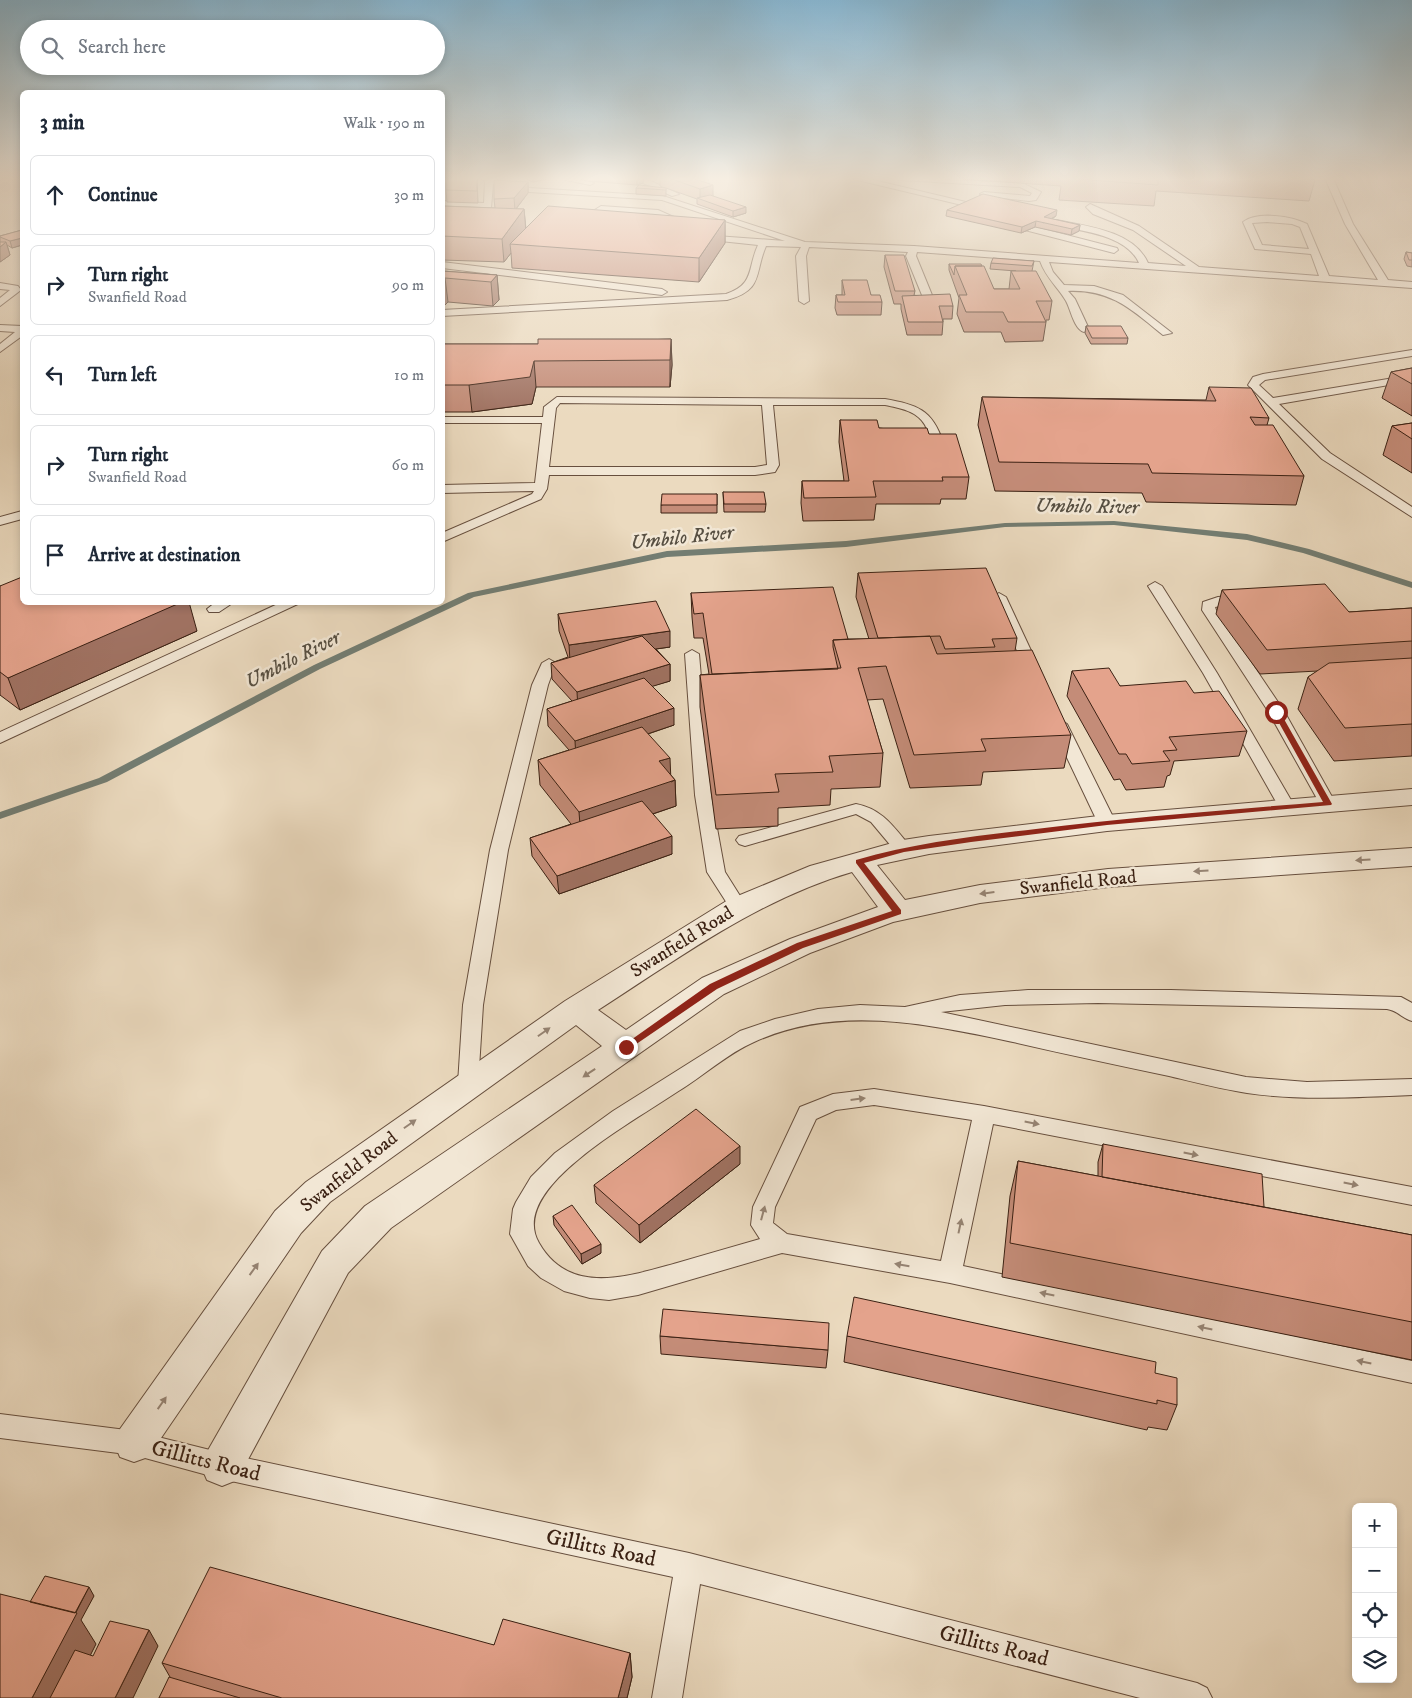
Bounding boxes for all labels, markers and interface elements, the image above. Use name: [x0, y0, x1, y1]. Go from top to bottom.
search box: [20, 20, 445, 75]
icon: search: [38, 34, 66, 62]
text: Search here: [78, 36, 166, 59]
text: 3 min: [40, 110, 85, 136]
text: Walk · 190 m: [343, 113, 425, 133]
icon: ahead: [41, 181, 69, 209]
text: Continue: [88, 184, 158, 207]
text: 30 m: [394, 185, 424, 205]
text: Turn right: [88, 264, 168, 287]
icon: right: [41, 271, 69, 299]
text: 90 m: [392, 275, 424, 295]
text: Swanfield Road: [88, 287, 187, 307]
icon: left: [41, 361, 69, 389]
text: Turn left: [88, 364, 157, 387]
text: 10 m: [394, 365, 424, 385]
text: Turn right: [88, 444, 168, 467]
icon: right: [41, 451, 69, 479]
text: 60 m: [392, 455, 424, 475]
text: Swanfield Road: [88, 467, 187, 487]
water label: Umbilo River: [1035, 494, 1141, 520]
water label: Umbilo River: [629, 520, 737, 556]
icon: arrive: [41, 541, 69, 569]
text: Arrive at destination: [88, 544, 240, 567]
water label: Umbilo River: [241, 624, 347, 695]
route start: [1265, 701, 1288, 724]
one-way arrow: [1355, 856, 1371, 864]
street label: Swanfield Road: [1019, 865, 1138, 901]
one-way arrow: [1193, 868, 1209, 876]
one-way arrow: [979, 889, 995, 897]
street label: Swanfield Road: [626, 901, 738, 983]
one-way arrow: [537, 1027, 551, 1037]
route end: [615, 1036, 638, 1059]
one-way arrow: [582, 1068, 596, 1078]
one-way arrow: [850, 1095, 866, 1103]
one-way arrow: [403, 1119, 417, 1129]
one-way arrow: [1024, 1120, 1040, 1128]
street label: Swanfield Road: [296, 1127, 403, 1217]
one-way arrow: [1184, 1150, 1200, 1158]
one-way arrow: [1343, 1181, 1359, 1189]
one-way arrow: [759, 1205, 767, 1221]
one-way arrow: [957, 1217, 965, 1233]
one-way arrow: [894, 1260, 910, 1268]
one-way arrow: [249, 1262, 259, 1276]
one-way arrow: [1039, 1290, 1054, 1298]
one-way arrow: [1198, 1324, 1213, 1332]
one-way arrow: [1357, 1358, 1372, 1366]
one-way arrow: [157, 1396, 167, 1410]
street label: Gillitts Road: [149, 1434, 263, 1488]
map controls: [1352, 1503, 1397, 1683]
button: +: [1352, 1503, 1397, 1548]
street label: Gillitts Road: [544, 1523, 658, 1573]
button: −: [1352, 1548, 1397, 1593]
button: locate: [1352, 1593, 1397, 1638]
street label: Gillitts Road: [937, 1619, 1051, 1673]
button: layers: [1352, 1638, 1397, 1683]

